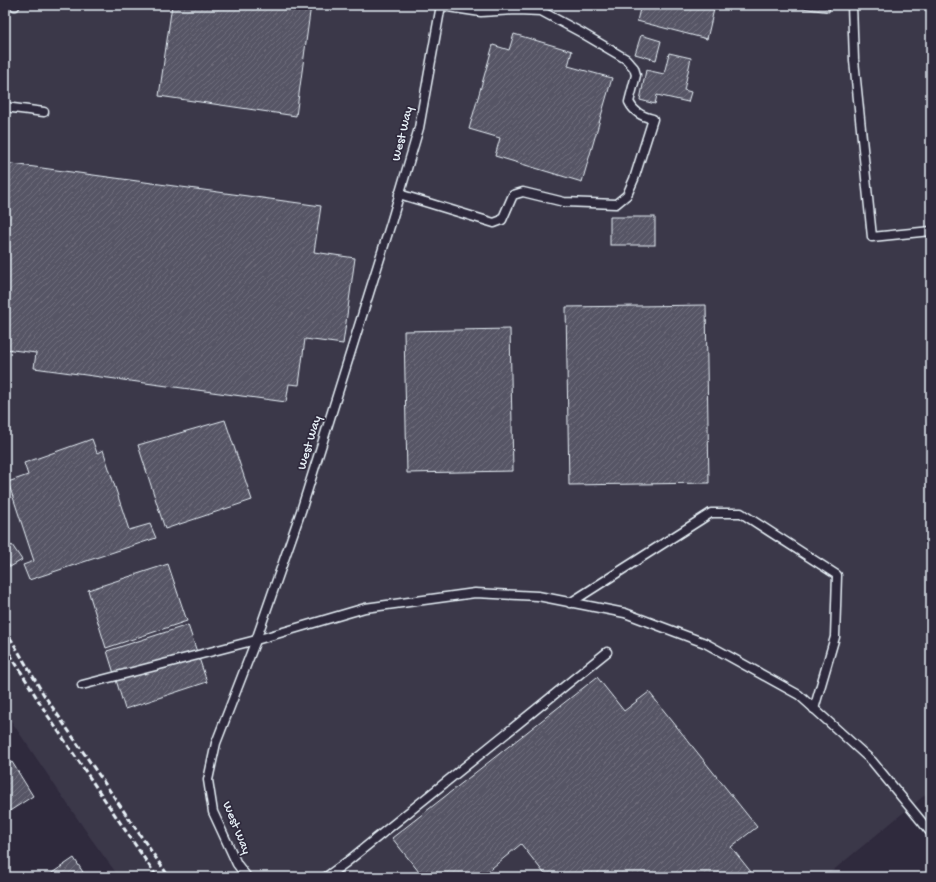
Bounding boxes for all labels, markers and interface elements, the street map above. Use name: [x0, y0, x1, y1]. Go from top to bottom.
street label: West Way: [389, 105, 417, 163]
street label: West Way: [295, 414, 325, 472]
street label: West Way: [219, 799, 254, 857]

